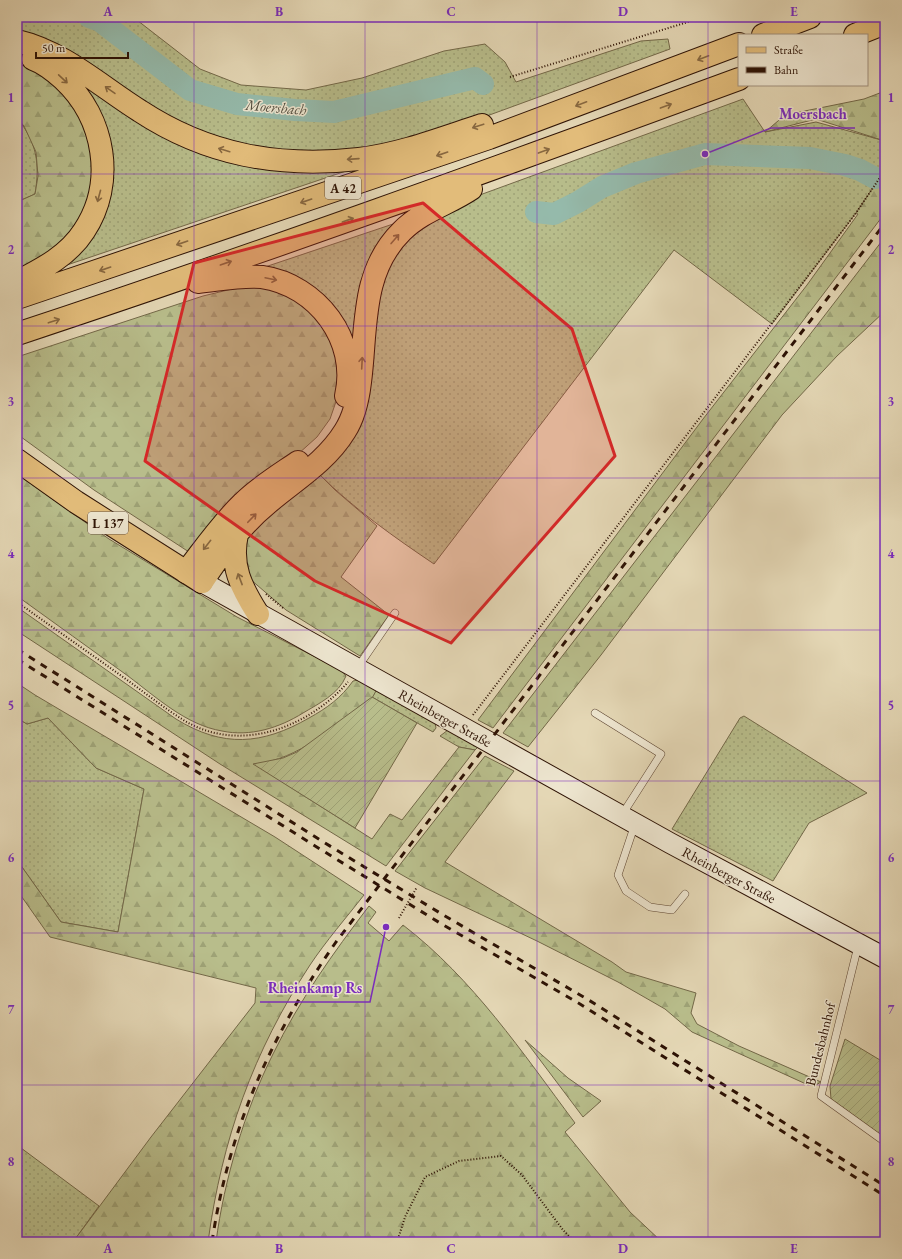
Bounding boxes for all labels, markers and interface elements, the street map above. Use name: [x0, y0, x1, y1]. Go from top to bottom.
text: A: [102, 3, 113, 20]
text: B: [275, 3, 283, 20]
text: C: [446, 3, 456, 20]
text: D: [618, 3, 628, 20]
text: E: [790, 3, 798, 20]
scale bar: [36, 34, 128, 60]
legend: [738, 34, 868, 86]
text: 50 m: [42, 40, 66, 56]
text: Straße: [774, 42, 803, 58]
one-way arrow: [697, 54, 709, 62]
text: Bahn: [774, 62, 799, 78]
one-way arrow: [57, 74, 67, 83]
one-way arrow: [104, 86, 115, 94]
text: 1: [8, 89, 15, 106]
text: 1: [888, 89, 895, 106]
water label: Moersbach: [244, 95, 308, 119]
one-way arrow: [575, 100, 587, 108]
callout: Moersbach: [771, 101, 855, 128]
one-way arrow: [659, 102, 671, 110]
text: Moersbach: [779, 104, 848, 123]
one-way arrow: [472, 123, 485, 130]
one-way arrow: [217, 146, 230, 153]
one-way arrow: [537, 147, 550, 154]
one-way arrow: [435, 151, 448, 158]
one-way arrow: [347, 156, 360, 163]
road number: A 42: [325, 177, 361, 199]
one-way arrow: [94, 190, 102, 203]
one-way arrow: [300, 198, 312, 206]
one-way arrow: [342, 216, 355, 223]
one-way arrow: [390, 234, 399, 245]
one-way arrow: [176, 240, 189, 247]
text: 2: [8, 241, 15, 258]
text: 2: [888, 241, 895, 258]
one-way arrow: [219, 259, 232, 266]
one-way arrow: [99, 266, 111, 274]
one-way arrow: [264, 276, 277, 284]
one-way arrow: [48, 317, 60, 325]
one-way arrow: [359, 357, 366, 370]
text: 3: [8, 393, 15, 410]
text: 3: [888, 393, 895, 410]
road number: L 137: [88, 512, 128, 534]
one-way arrow: [247, 513, 256, 523]
one-way arrow: [203, 539, 212, 550]
text: 4: [8, 545, 15, 562]
text: 4: [888, 545, 895, 562]
one-way arrow: [235, 574, 243, 586]
street label: Rheinberger Straße: [395, 685, 495, 751]
text: 5: [8, 697, 14, 714]
text: 5: [888, 697, 894, 714]
street label: Rheinberger Straße: [679, 843, 779, 908]
text: 6: [8, 849, 15, 866]
text: 6: [888, 849, 895, 866]
callout: Rheinkamp Rs: [260, 975, 370, 1002]
text: Rheinkamp Rs: [268, 978, 362, 997]
street label: Bundesbahnhof: [801, 999, 839, 1088]
text: 7: [8, 1001, 15, 1018]
text: 7: [888, 1001, 895, 1018]
text: 8: [8, 1153, 15, 1170]
text: 8: [888, 1153, 895, 1170]
text: A: [102, 1240, 113, 1257]
text: B: [275, 1240, 283, 1257]
text: C: [446, 1240, 456, 1257]
text: D: [618, 1240, 628, 1257]
text: E: [790, 1240, 798, 1257]

